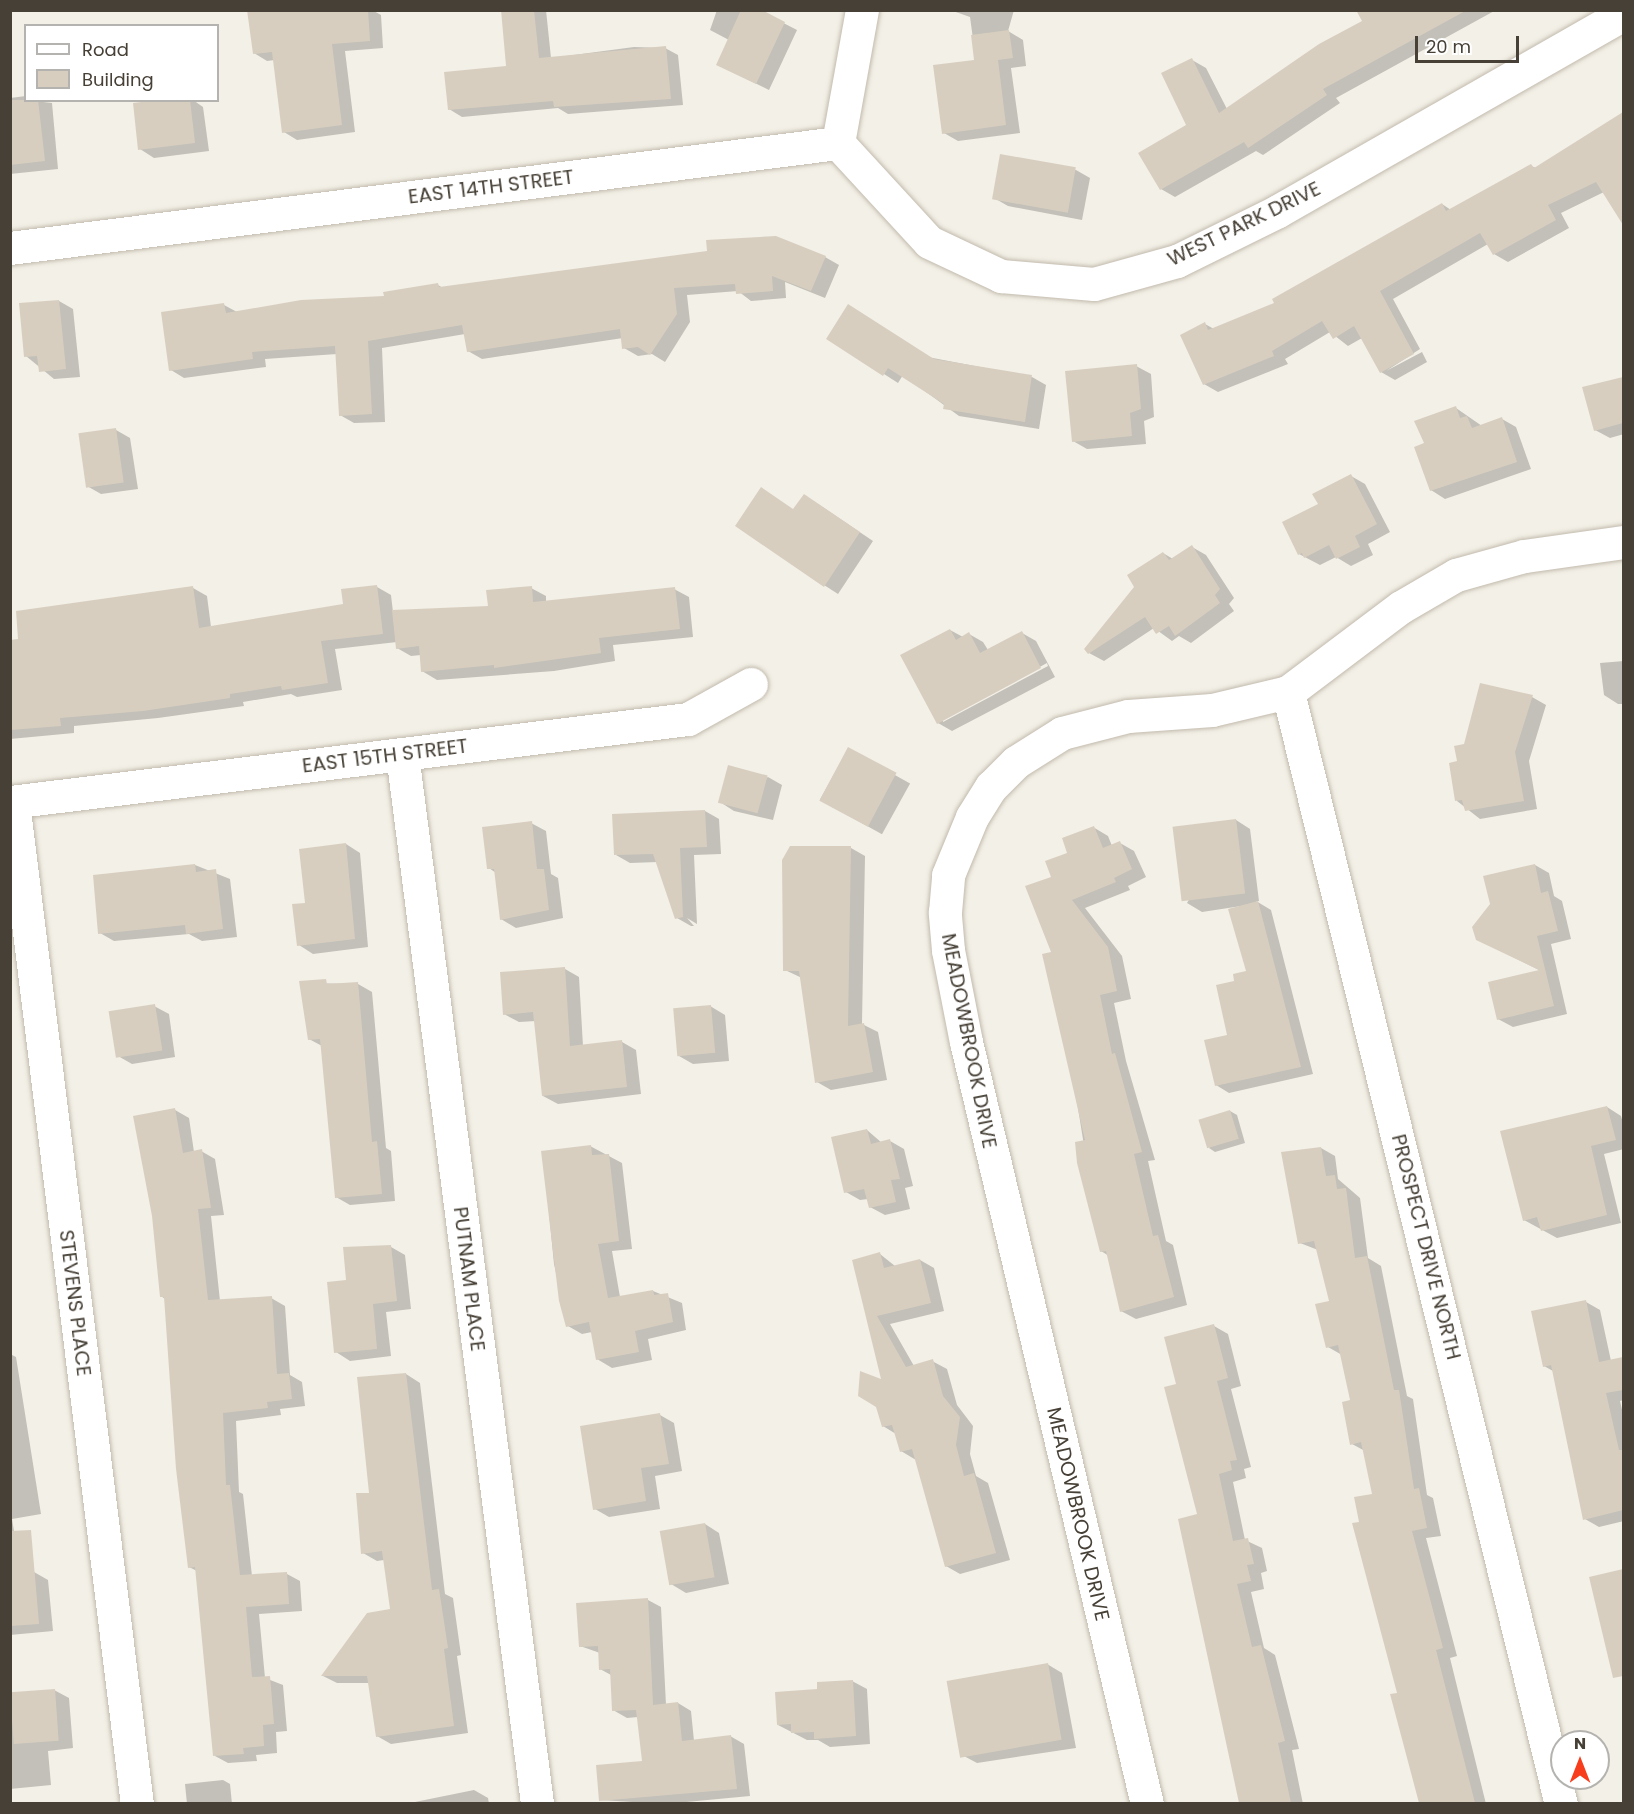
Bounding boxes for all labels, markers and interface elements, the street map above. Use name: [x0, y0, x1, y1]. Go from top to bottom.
legend: [24, 24, 219, 102]
scale bar: [1418, 24, 1522, 62]
text: 20 m: [1426, 34, 1471, 59]
text: Road: [82, 37, 129, 62]
text: Building: [82, 67, 154, 92]
street label: EAST 14TH STREET: [407, 165, 575, 209]
street label: WEST PARK DRIVE: [1164, 177, 1324, 271]
street label: EAST 15TH STREET: [301, 734, 469, 778]
street label: MEADOWBROOK DRIVE: [936, 931, 1002, 1151]
street label: PROSPECT DRIVE NORTH: [1386, 1132, 1466, 1362]
street label: PUTNAM PLACE: [448, 1205, 490, 1353]
street label: STEVENS PLACE: [54, 1229, 96, 1377]
street label: MEADOWBROOK DRIVE: [1042, 1405, 1114, 1623]
north arrow: [1550, 1730, 1610, 1790]
text: N: [1574, 1732, 1586, 1755]

